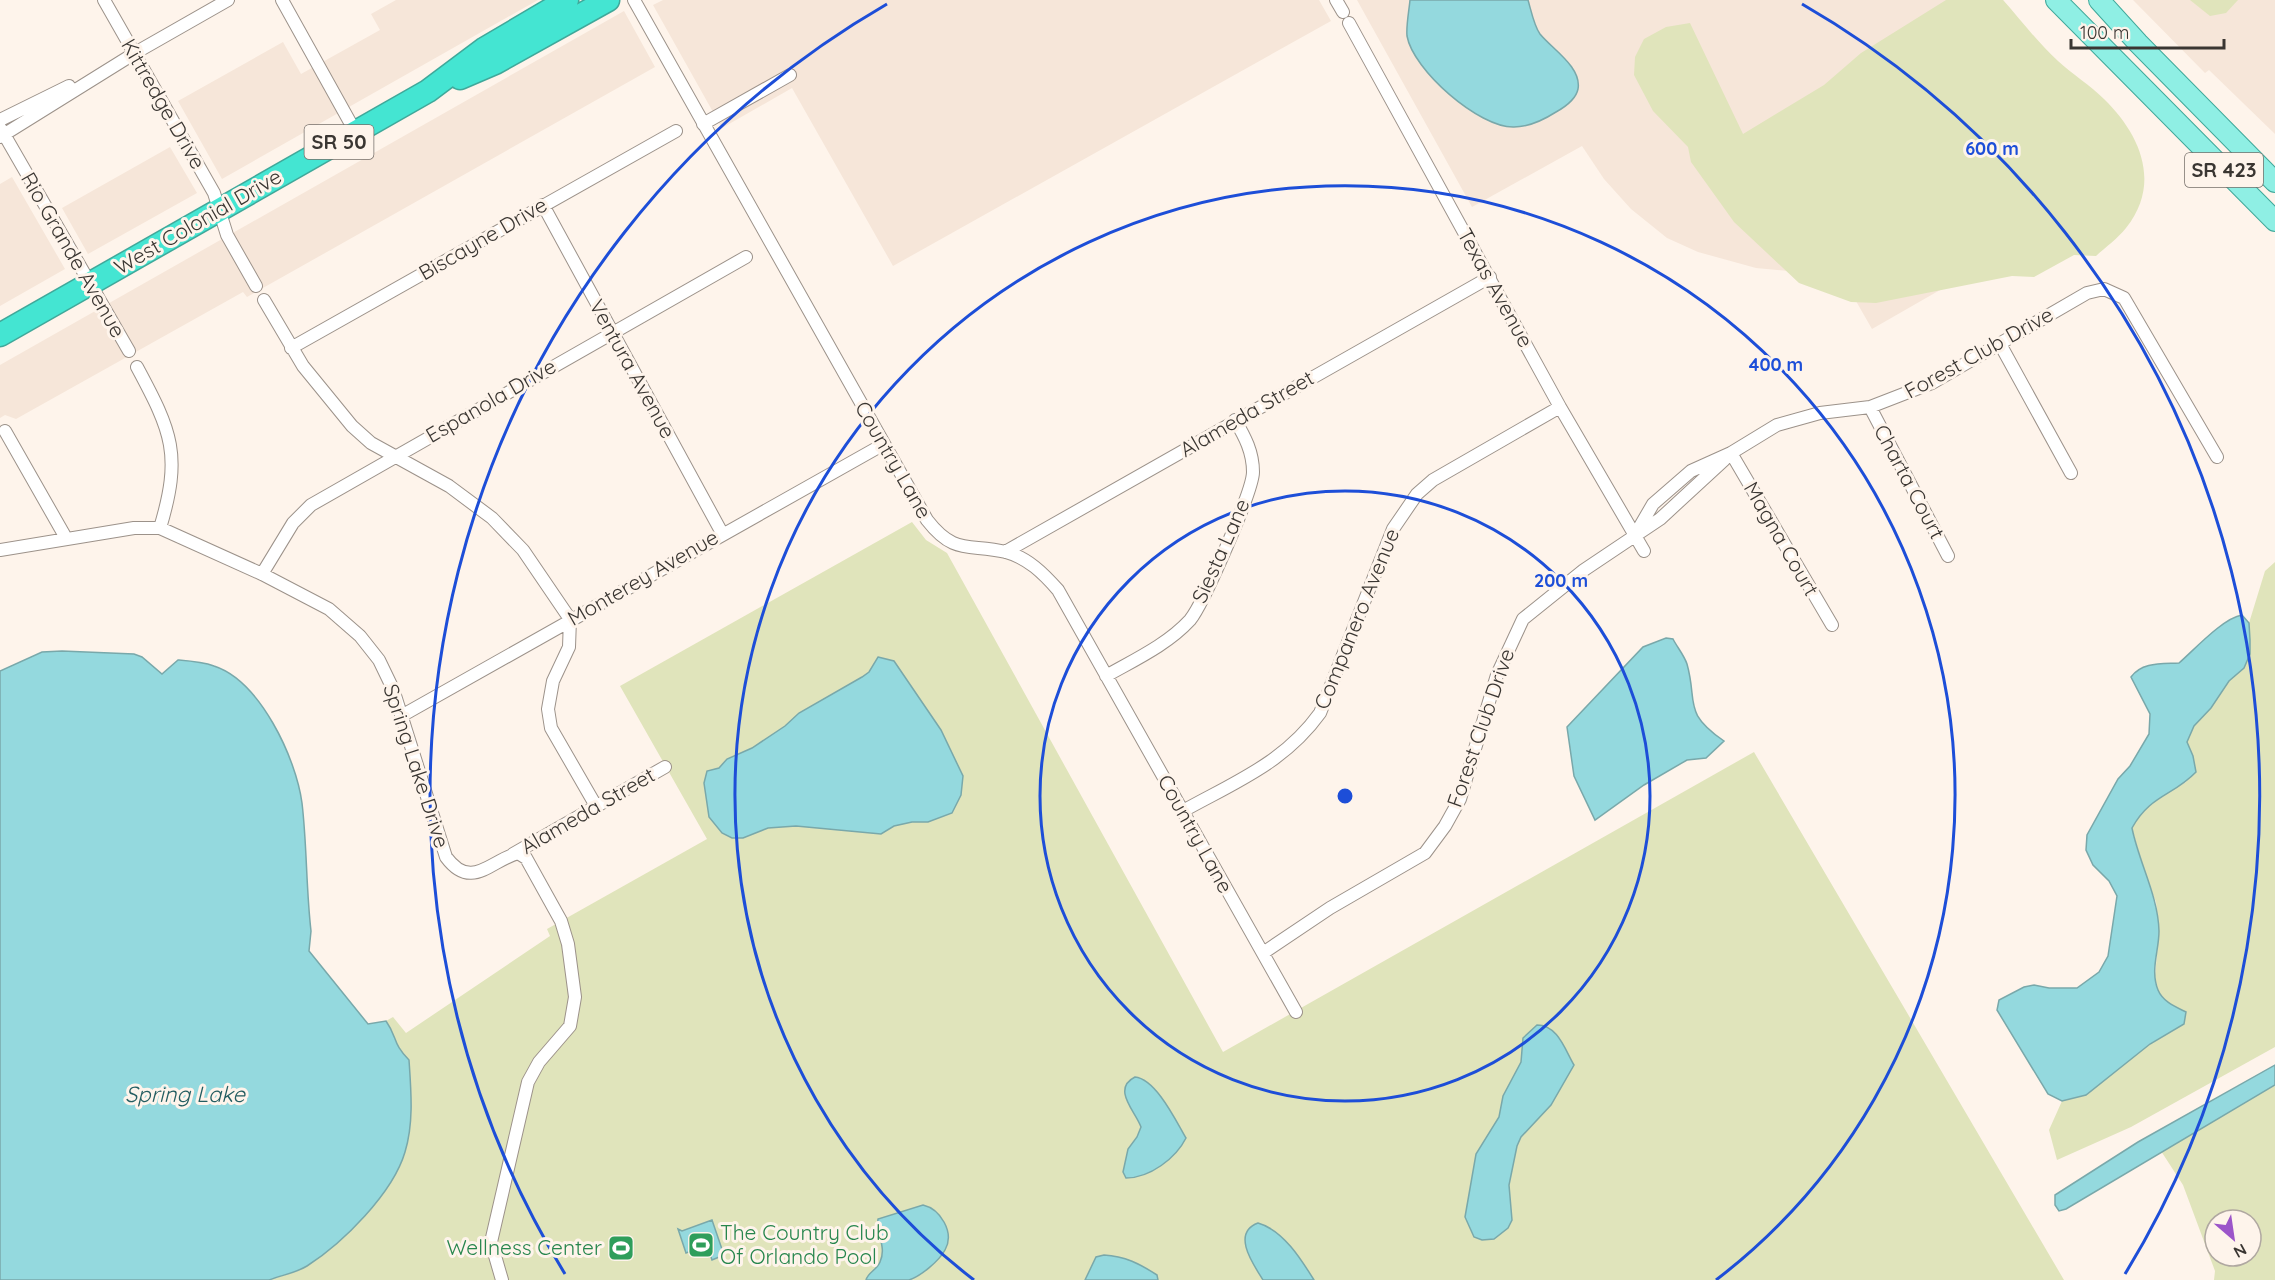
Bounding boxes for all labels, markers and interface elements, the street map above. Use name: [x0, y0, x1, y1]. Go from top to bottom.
scale bar: [2071, 12, 2224, 50]
text: 100 m: [2080, 21, 2129, 44]
street label: Kittredge Drive: [116, 34, 212, 173]
road number: SR 50: [304, 125, 374, 159]
text: 600 m: [1965, 137, 2019, 160]
road number: SR 423: [2185, 153, 2263, 187]
street label: West Colonial Drive: [109, 163, 286, 280]
street label: Rio Grande Avenue: [16, 167, 132, 342]
street label: Biscayne Drive: [414, 191, 551, 285]
street label: Texas Avenue: [1452, 223, 1539, 352]
street label: Ventura Avenue: [584, 295, 682, 442]
street label: Forest Club Drive: [1900, 301, 2057, 404]
street label: Espanola Drive: [421, 352, 560, 448]
text: 400 m: [1749, 353, 1803, 376]
street label: Alameda Street: [1175, 364, 1318, 462]
street label: Country Lane: [850, 396, 938, 523]
street label: Charta Court: [1869, 420, 1951, 543]
street label: Magna Court: [1739, 477, 1825, 600]
street label: Siesta Lane: [1186, 494, 1255, 607]
street label: Monterey Avenue: [562, 523, 723, 631]
street label: Companero Avenue: [1308, 524, 1404, 713]
text: 200 m: [1534, 569, 1588, 592]
street label: Forest Club Drive: [1441, 645, 1519, 810]
street label: Spring Lake Drive: [378, 680, 456, 851]
street label: Alameda Street: [516, 761, 659, 859]
street label: Country Lane: [1153, 770, 1239, 897]
centre of rings: [1335, 786, 1355, 806]
water label: Spring Lake: [125, 1080, 247, 1108]
north arrow: [2203, 1208, 2263, 1268]
place label: The Country Club Of Orlando Pool: [720, 1219, 889, 1269]
sports icon: The Country Club Of Orlando Pool: [686, 1230, 716, 1260]
sports icon: Wellness Center: [606, 1233, 636, 1263]
place label: Wellness Center: [446, 1234, 602, 1260]
text: N: [2230, 1240, 2250, 1263]

